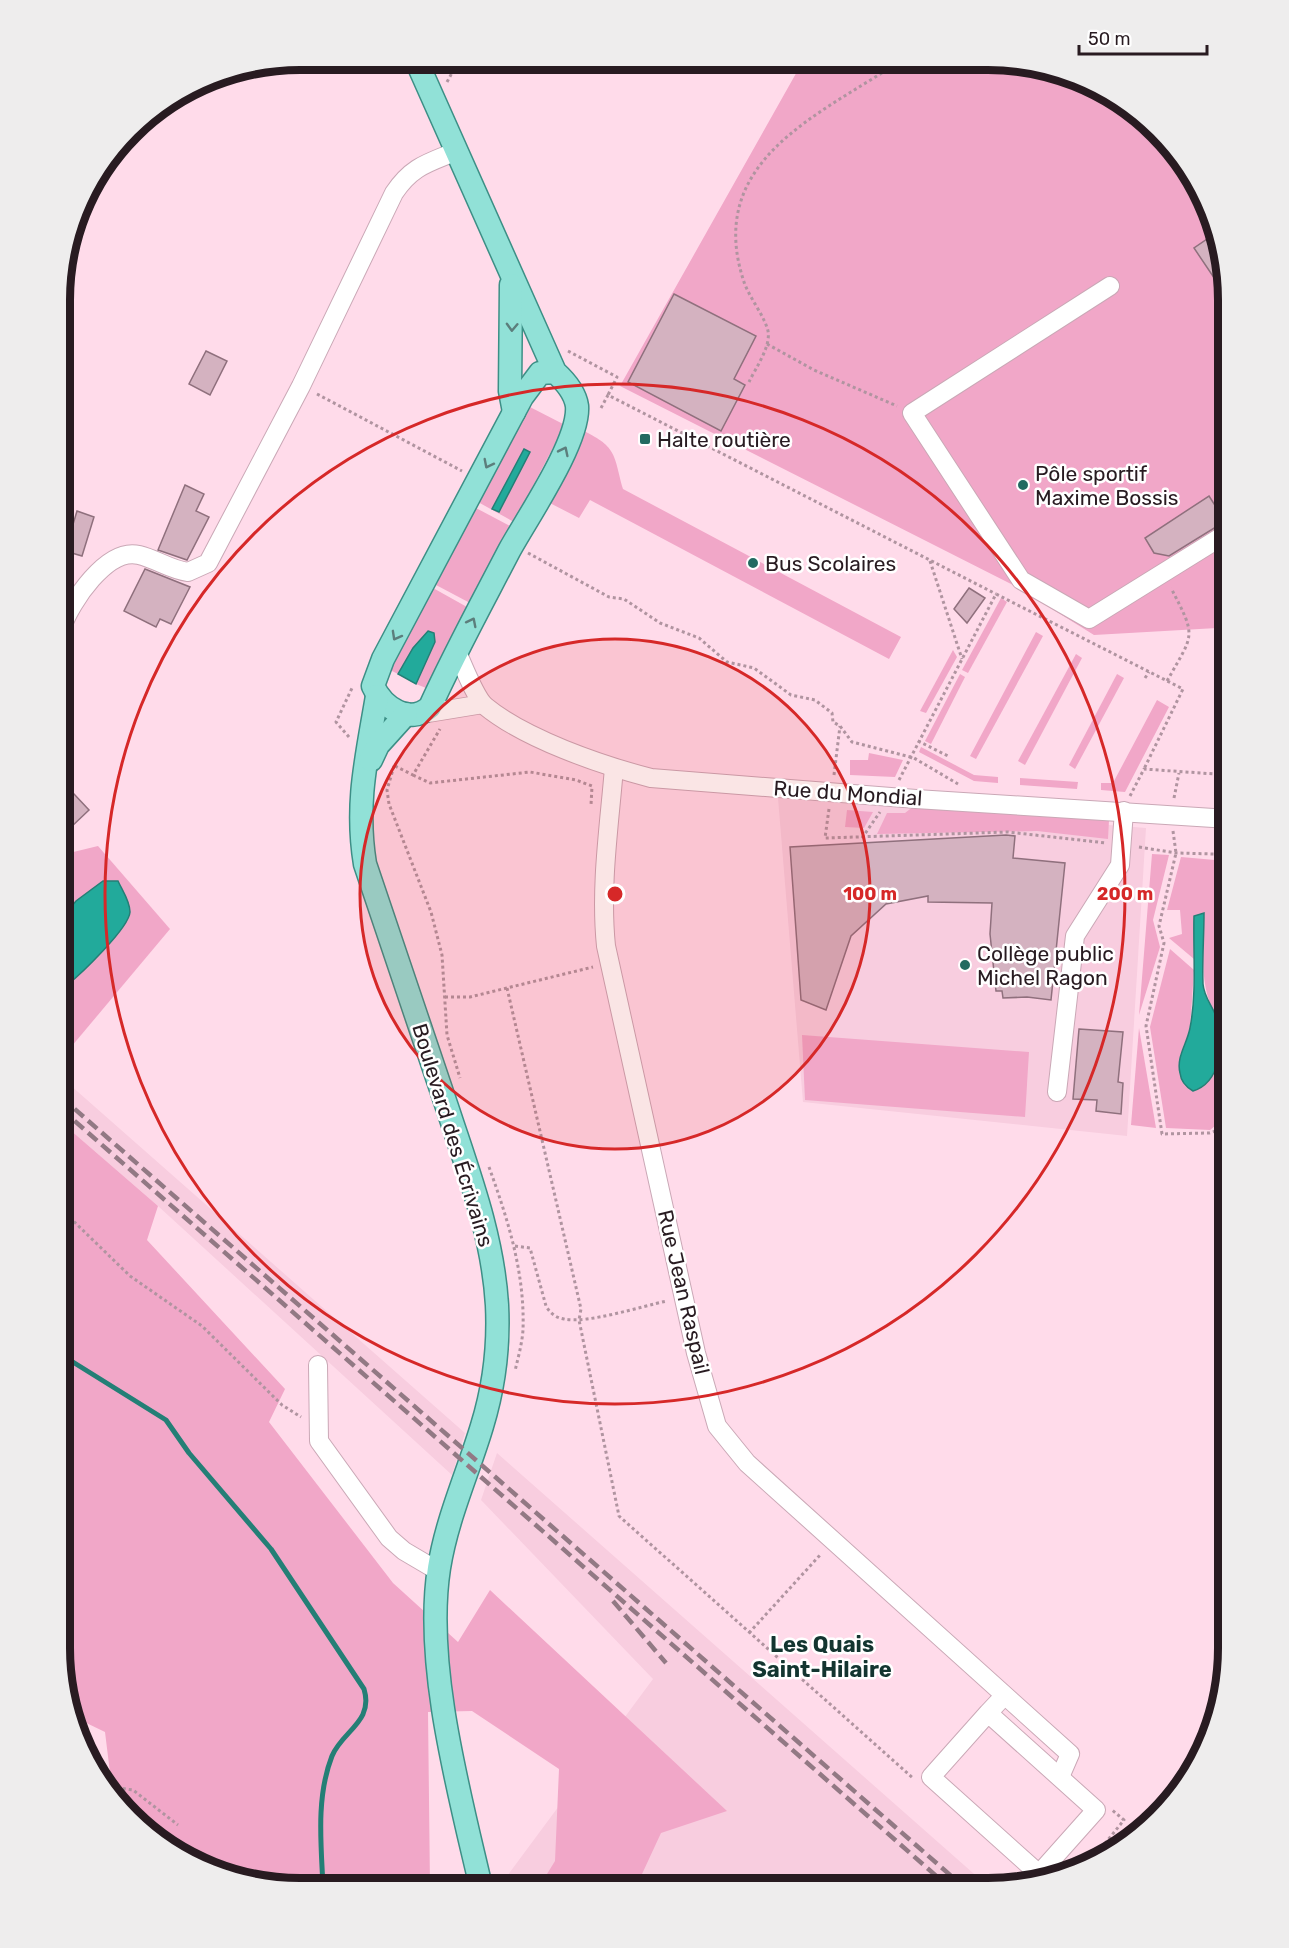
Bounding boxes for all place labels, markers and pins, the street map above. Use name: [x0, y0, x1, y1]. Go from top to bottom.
place label: Halte routière: [657, 427, 791, 452]
marker: Halte routière: [638, 432, 652, 446]
place label: Pôle sportif Maxime Bossis: [1035, 461, 1179, 510]
marker: Pôle sportif Maxime Bossis: [1016, 478, 1030, 492]
place label: Bus Scolaires: [765, 551, 896, 576]
marker: Bus Scolaires: [746, 556, 760, 570]
centre of rings: [605, 884, 625, 904]
place label: Collège public Michel Ragon: [977, 941, 1114, 990]
marker: Collège public Michel Ragon: [958, 958, 972, 972]

